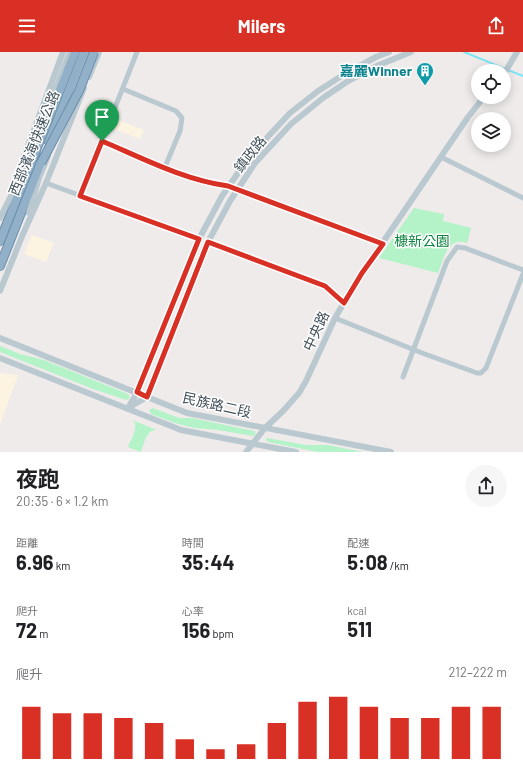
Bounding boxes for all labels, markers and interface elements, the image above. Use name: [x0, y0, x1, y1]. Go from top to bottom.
icon: menu: [16, 15, 38, 37]
text: Milers: [238, 15, 285, 37]
icon: share: [485, 15, 507, 37]
building icon: 嘉麗Winner: [415, 61, 435, 86]
place label: 嘉麗Winner: [340, 62, 413, 79]
map controls: [471, 64, 511, 152]
button: locate: [471, 64, 511, 104]
street label: 西部濱海快速公路: [5, 88, 62, 198]
pin: [85, 100, 119, 141]
icon: arrive: [91, 106, 113, 128]
button: layers: [471, 112, 511, 152]
street label: 鎮政路: [230, 132, 269, 175]
park label: 槺新公園: [394, 232, 450, 249]
street label: 中央路: [299, 308, 332, 353]
street label: 民族路二段: [181, 388, 253, 421]
text: 夜跑: [16, 465, 60, 491]
button: share: [465, 465, 507, 507]
text: 20:35 · 6 × 1.2 km: [16, 493, 108, 509]
text: 距離: [16, 536, 38, 549]
text: 時間: [182, 536, 204, 549]
text: 配速: [347, 536, 369, 549]
text: 6.96: [16, 550, 54, 574]
text: 35:44: [182, 550, 235, 574]
text: 5:08: [347, 550, 388, 574]
text: km: [54, 559, 70, 572]
text: /km: [388, 559, 409, 572]
text: 爬升: [16, 604, 38, 617]
text: 心率: [182, 604, 204, 617]
text: kcal: [347, 604, 367, 617]
text: 511: [347, 617, 372, 641]
text: 72: [16, 618, 37, 642]
text: 156: [182, 618, 210, 642]
text: m: [37, 627, 48, 640]
text: bpm: [210, 627, 234, 640]
text: 212–222 m: [449, 664, 507, 680]
text: 爬升: [16, 666, 42, 682]

